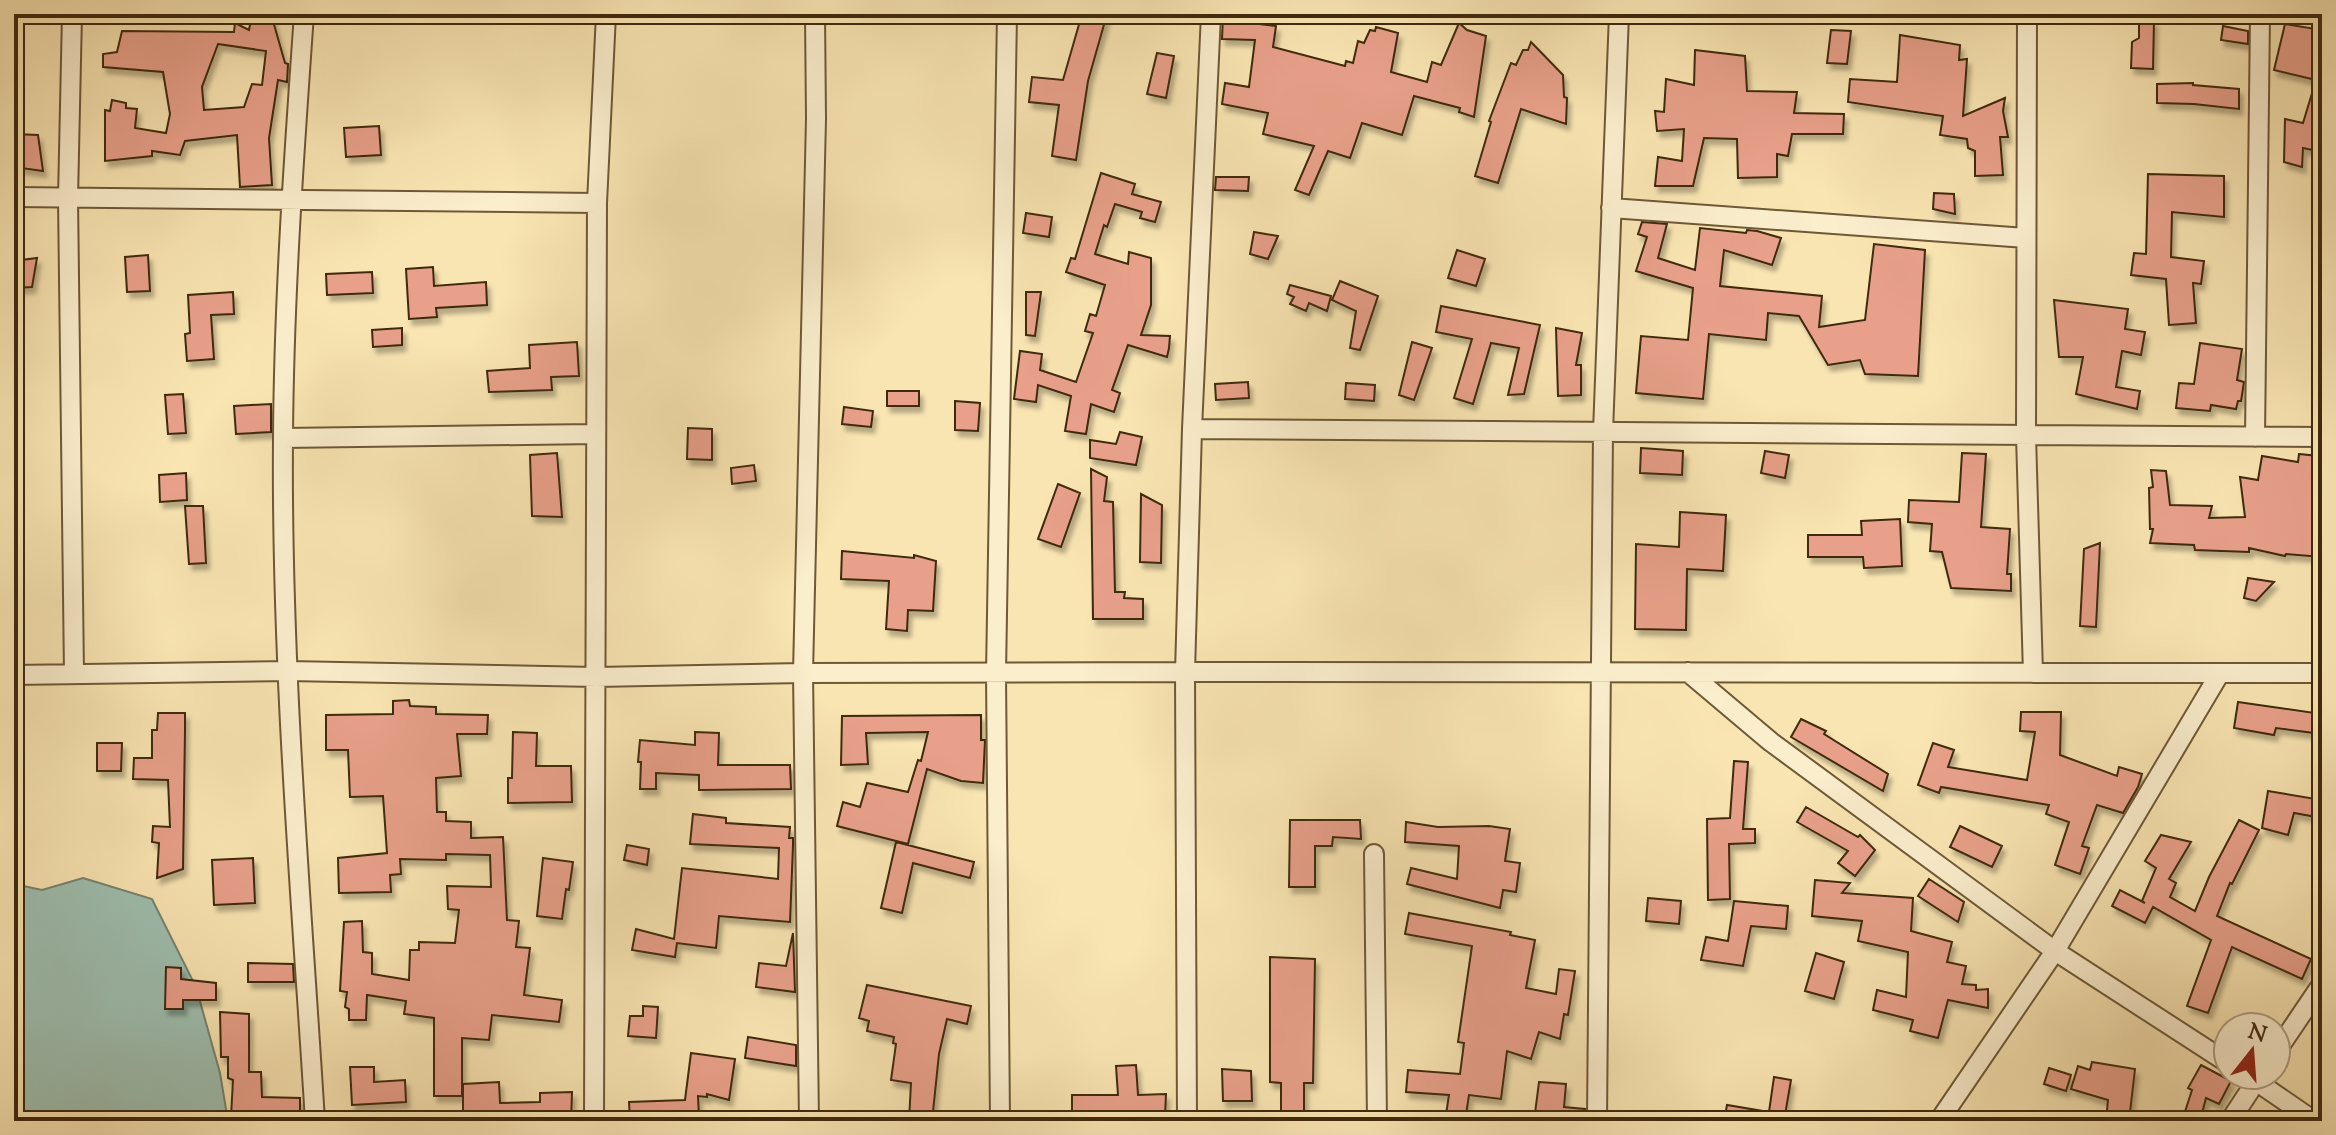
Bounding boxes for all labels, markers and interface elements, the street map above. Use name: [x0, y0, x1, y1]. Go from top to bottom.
north arrow: [2212, 1011, 2292, 1091]
text: N: [2244, 1017, 2270, 1053]

